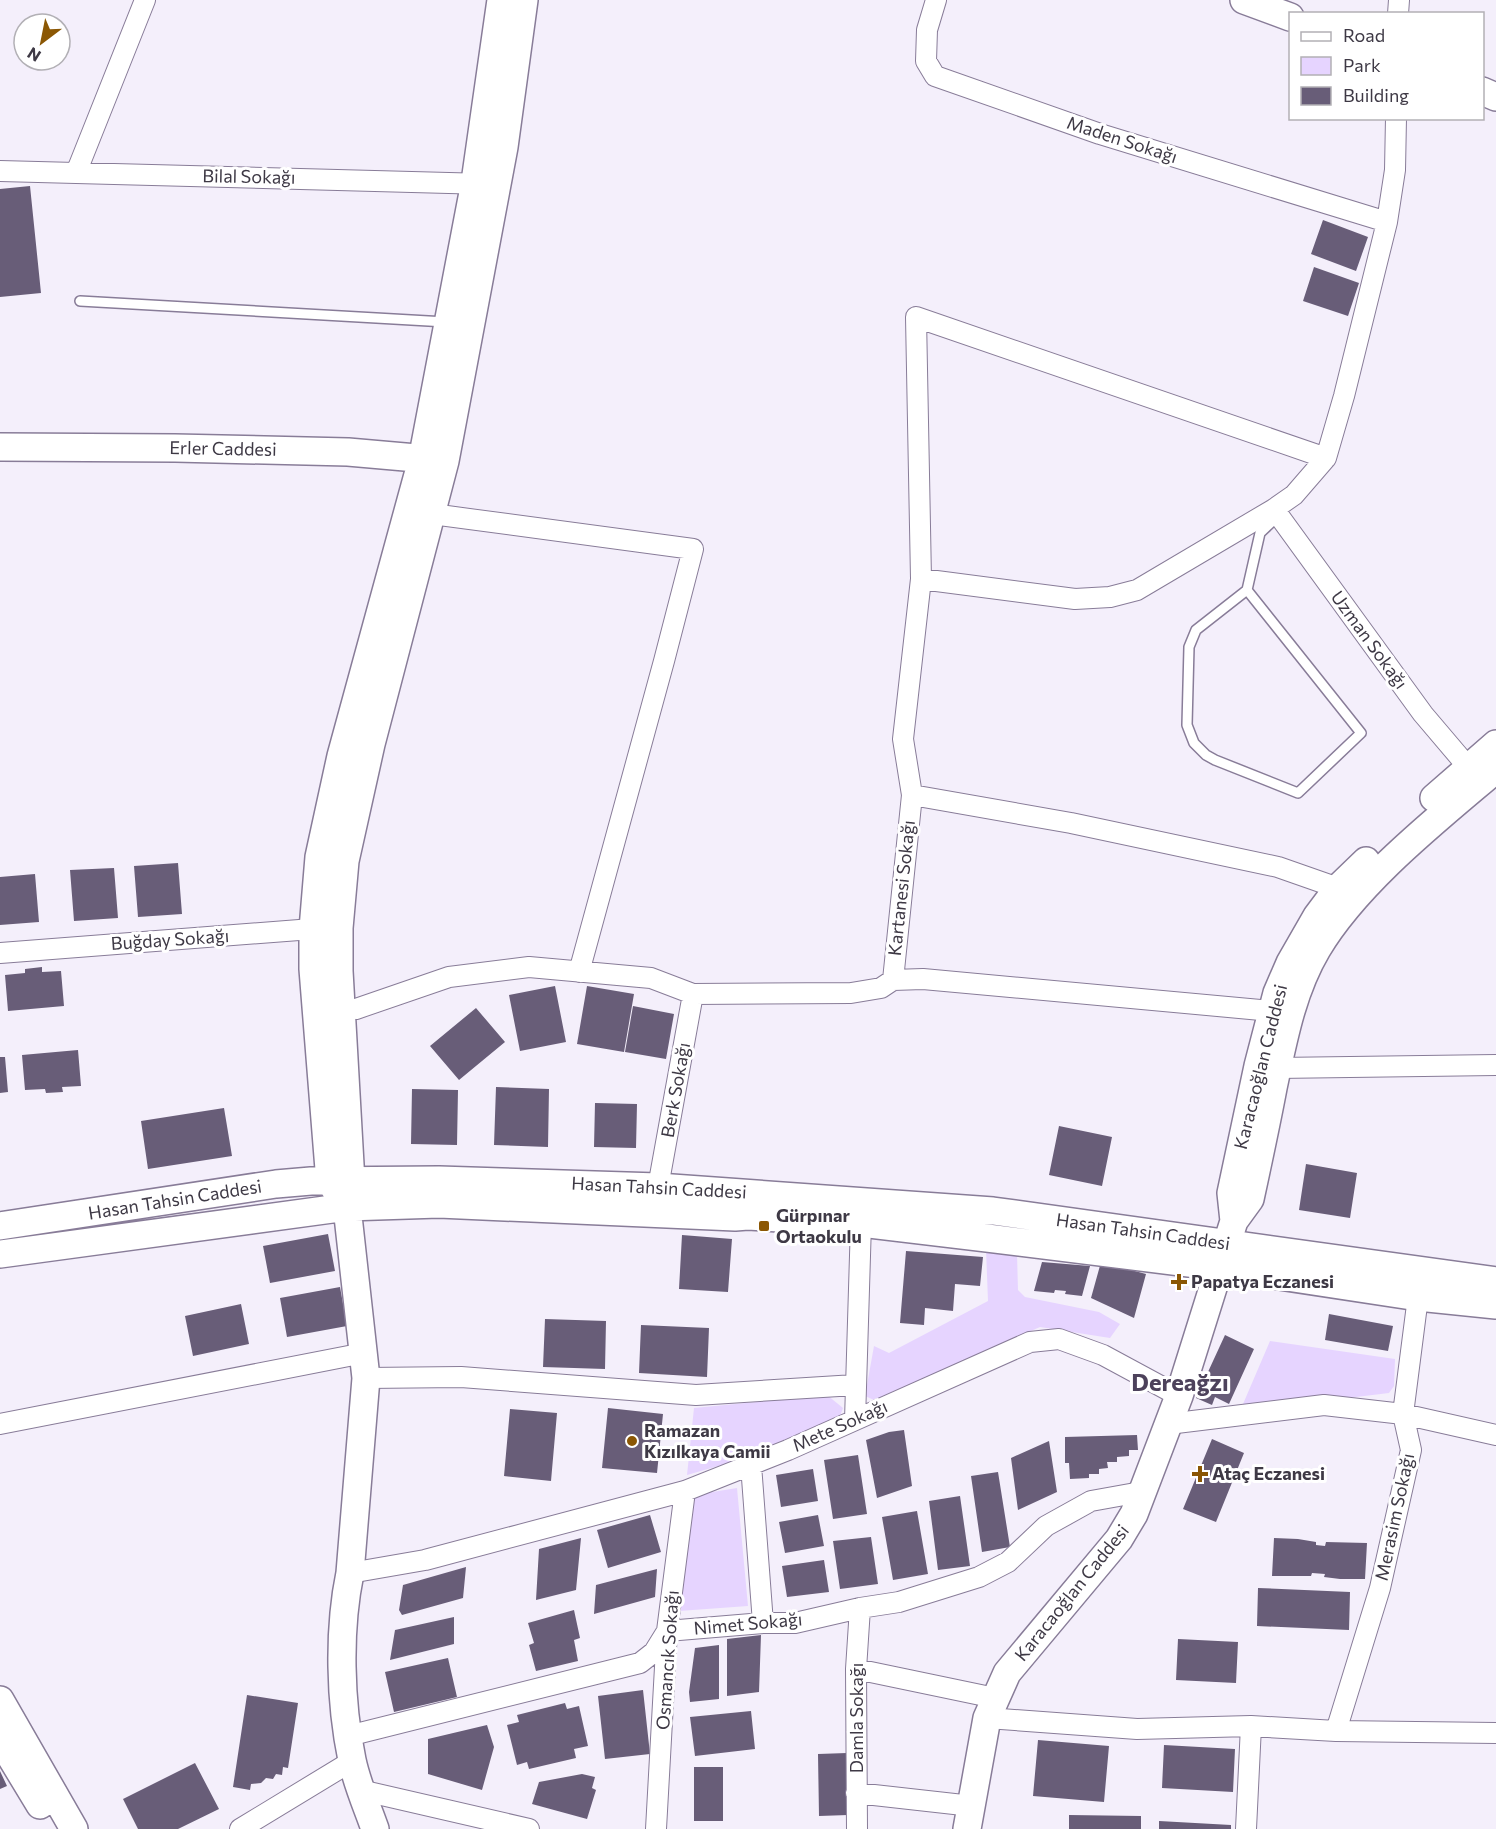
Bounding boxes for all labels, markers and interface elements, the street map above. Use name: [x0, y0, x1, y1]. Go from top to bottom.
north arrow: [12, 12, 72, 72]
legend: [1289, 12, 1484, 120]
text: Road: [1343, 24, 1385, 46]
text: N: [24, 44, 44, 66]
text: Park: [1343, 54, 1381, 76]
text: Building: [1343, 84, 1409, 106]
street label: Maden Sokağı: [1064, 111, 1180, 167]
street label: Bilal Sokağı: [202, 164, 296, 188]
street label: Erler Caddesi: [169, 436, 277, 460]
street label: Uzman Sokağı: [1327, 586, 1413, 693]
street label: Kartanesi Sokağı: [883, 819, 919, 957]
street label: Buğday Sokağı: [110, 924, 230, 954]
street label: Karacaoğlan Caddesi: [1229, 982, 1291, 1152]
street label: Berk Sokağı: [656, 1040, 694, 1139]
street label: Hasan Tahsin Caddesi: [571, 1171, 747, 1203]
street label: Hasan Tahsin Caddesi: [86, 1174, 263, 1224]
place label: Gürpınar Ortaokulu: [776, 1204, 862, 1247]
street label: Hasan Tahsin Caddesi: [1055, 1208, 1232, 1254]
marker: Gürpınar Ortaokulu: [757, 1219, 771, 1233]
place label: Papatya Eczanesi: [1191, 1270, 1334, 1292]
marker: Papatya Eczanesi: [1172, 1275, 1186, 1289]
district label: Dereağzı: [1131, 1367, 1229, 1396]
street label: Mete Sokağı: [789, 1394, 890, 1456]
place label: Ramazan Kızılkaya Camii: [644, 1419, 771, 1462]
marker: Ramazan Kızılkaya Camii: [625, 1434, 639, 1448]
street label: Merasim Sokağı: [1370, 1451, 1418, 1583]
place label: Ataç Eczanesi: [1212, 1462, 1325, 1484]
marker: Ataç Eczanesi: [1193, 1467, 1207, 1481]
street label: Karacaoğlan Caddesi: [1009, 1520, 1133, 1665]
street label: Osmancık Sokağı: [651, 1589, 683, 1730]
street label: Nimet Sokağı: [693, 1607, 803, 1639]
street label: Damla Sokağı: [845, 1663, 867, 1773]

